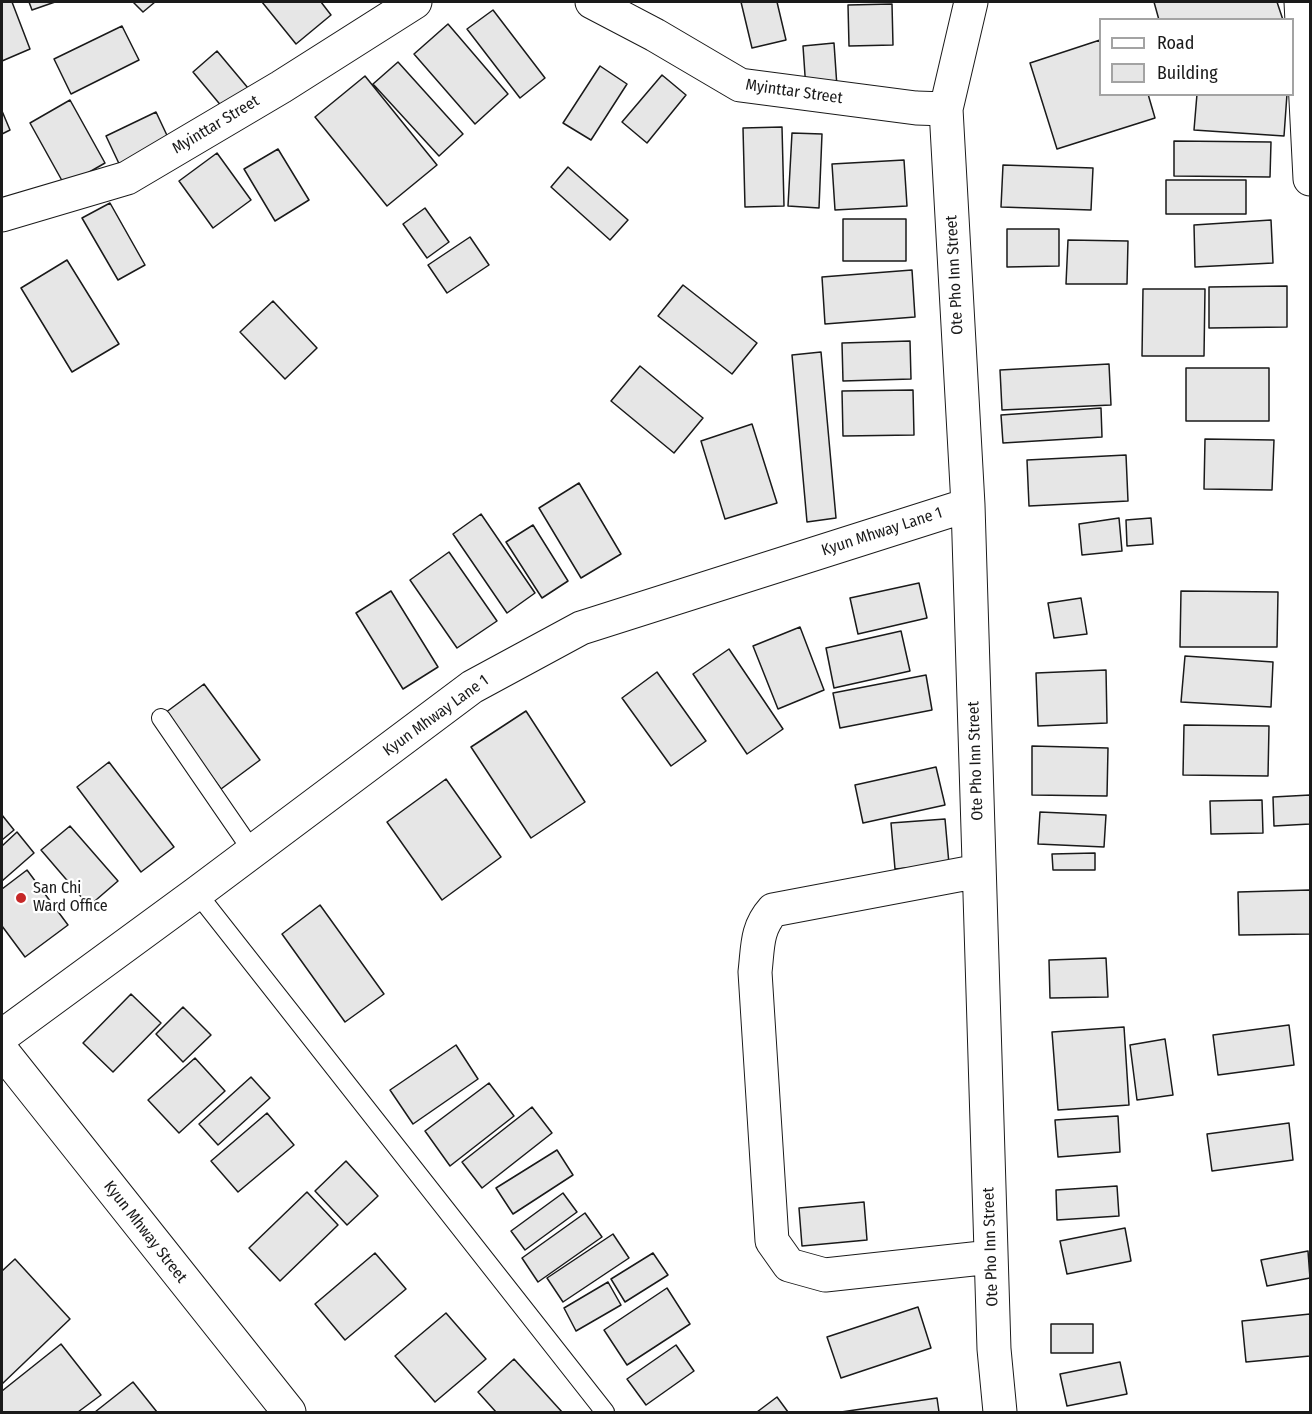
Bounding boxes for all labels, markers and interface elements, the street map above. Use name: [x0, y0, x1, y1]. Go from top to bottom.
legend: [1099, 18, 1294, 96]
text: Road: [1157, 32, 1194, 54]
text: Building: [1157, 62, 1218, 84]
street label: Myinttar Street: [744, 76, 844, 108]
street label: Myinttar Street: [169, 92, 263, 158]
street label: Ote Pho Inn Street: [942, 215, 968, 335]
street label: Kyun Mhway Lane 1: [819, 503, 945, 561]
street label: Kyun Mhway Lane 1: [379, 671, 493, 761]
street label: Ote Pho Inn Street: [964, 701, 988, 821]
place label: San Chi Ward Office: [33, 879, 108, 917]
marker: San Chi Ward Office: [14, 891, 28, 905]
street label: Kyun Mhway Street: [99, 1177, 191, 1287]
street label: Ote Pho Inn Street: [979, 1187, 1003, 1307]

